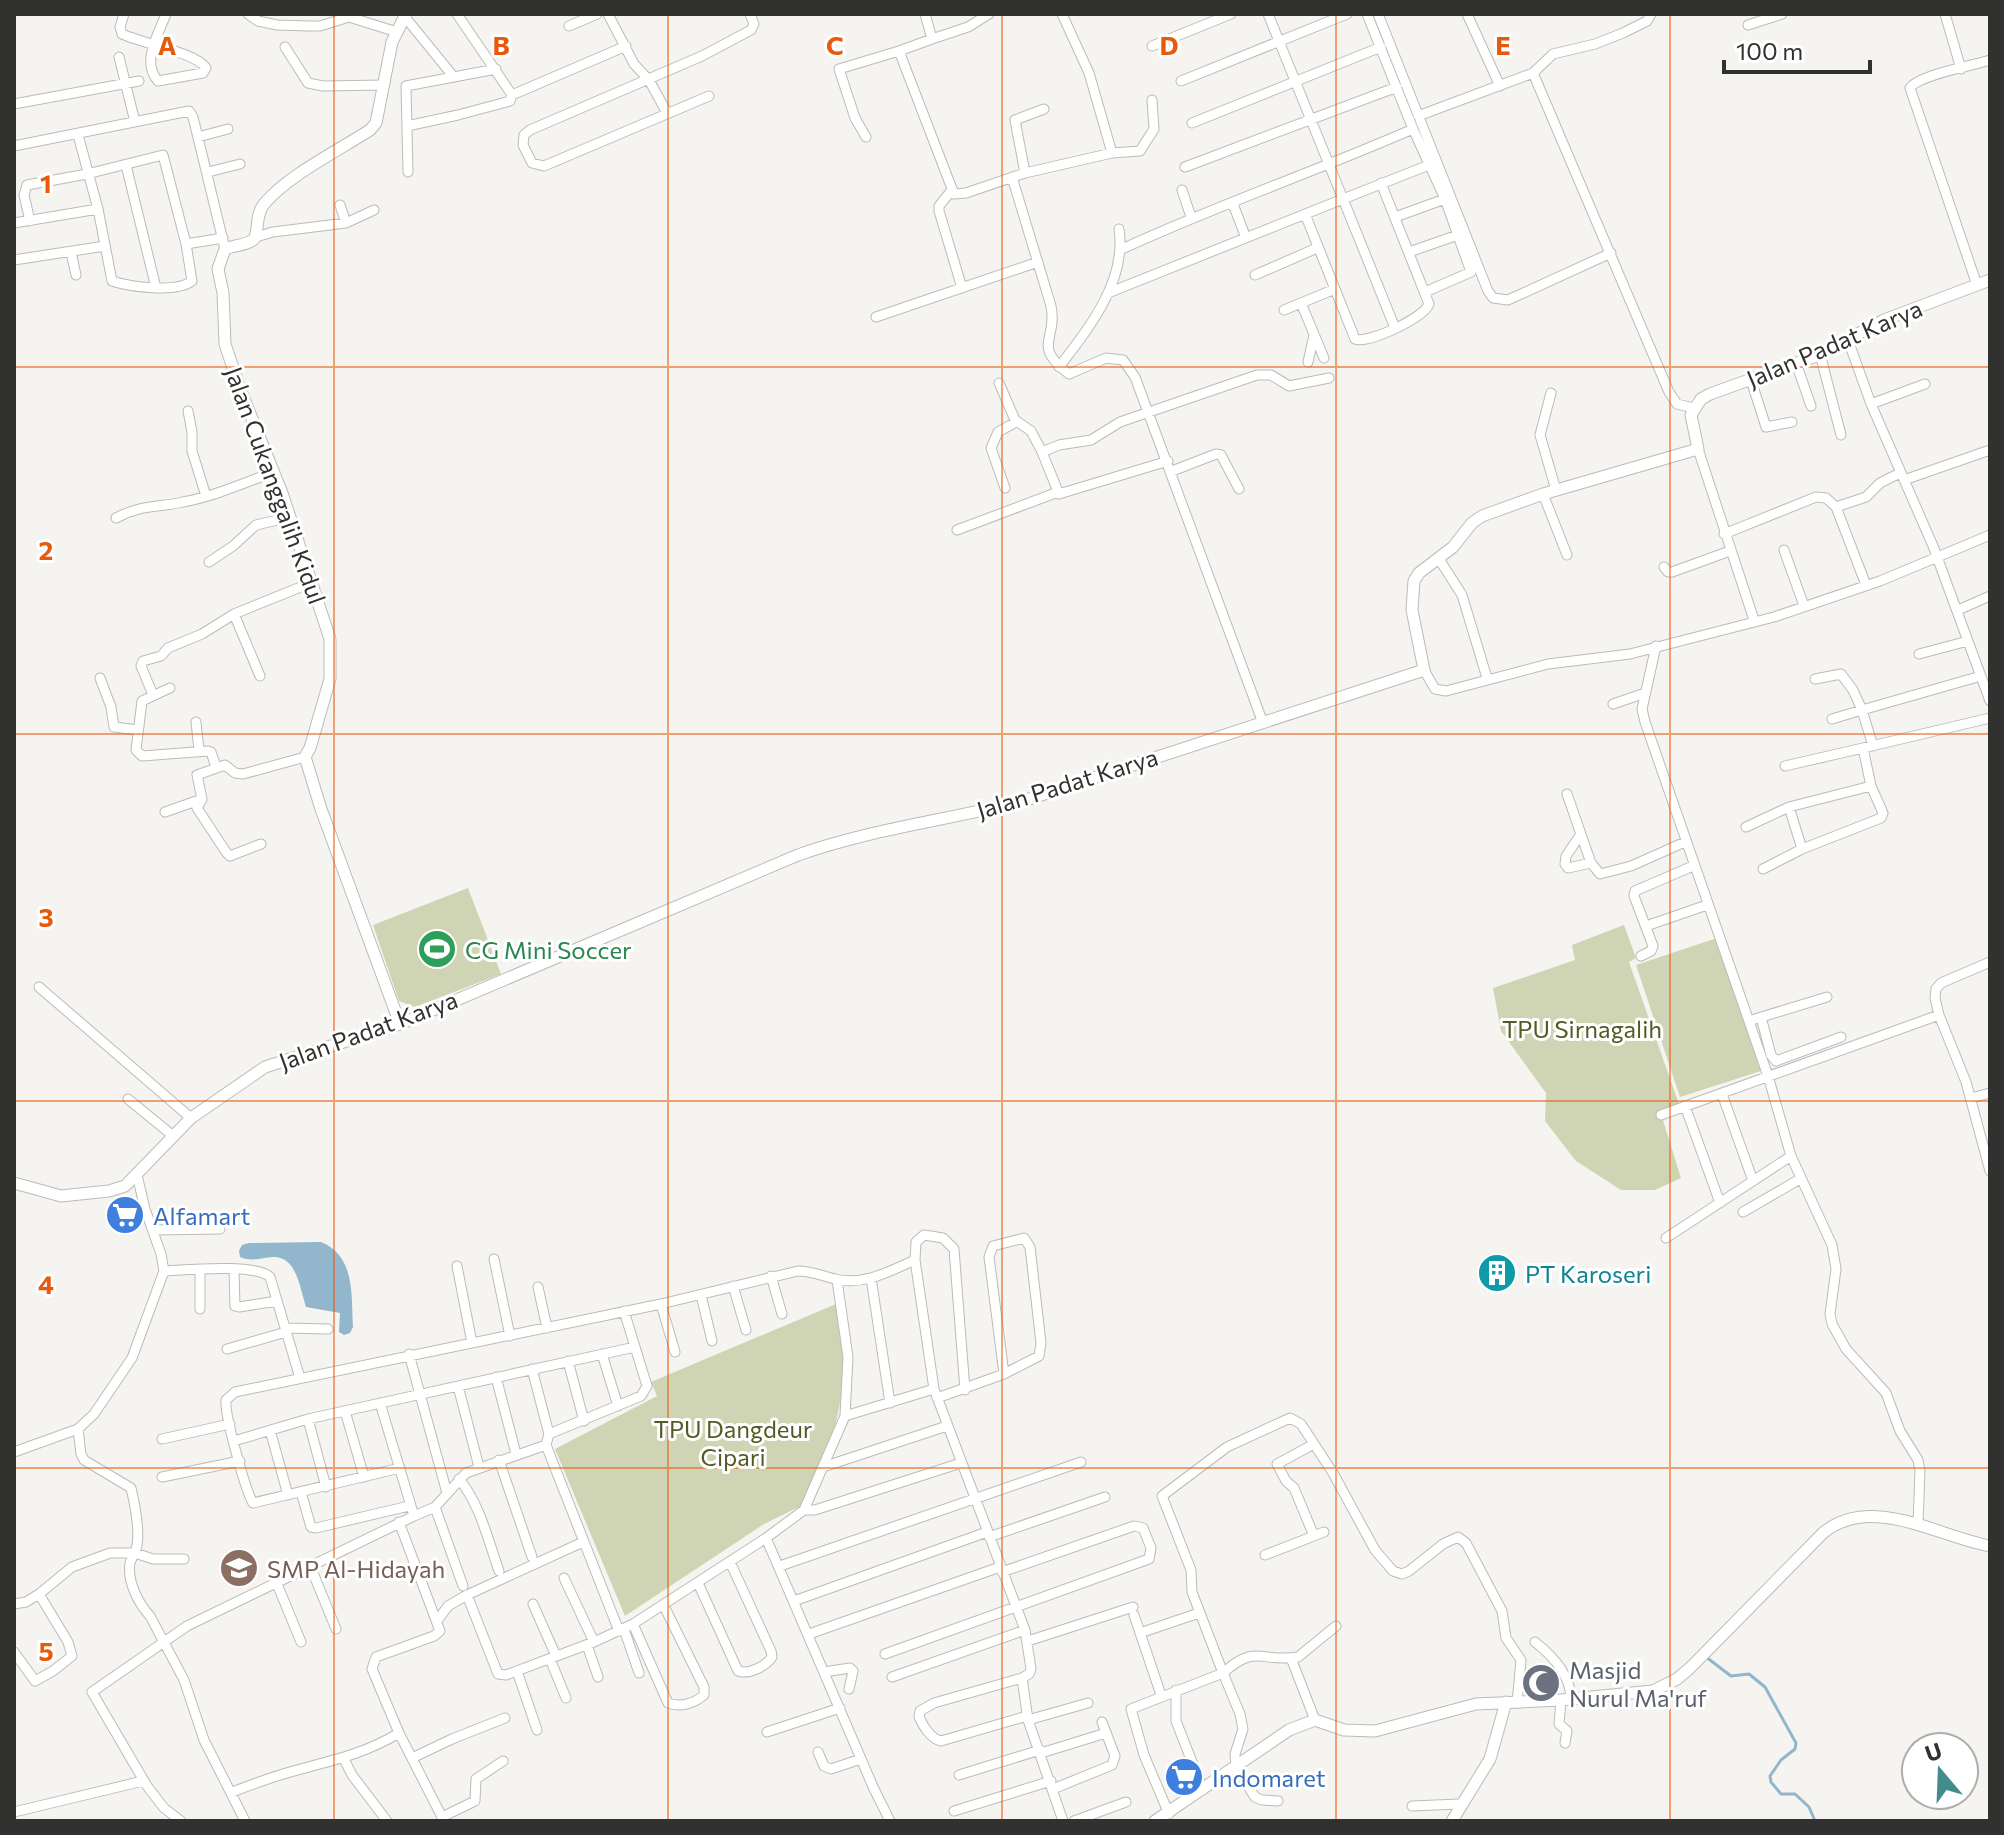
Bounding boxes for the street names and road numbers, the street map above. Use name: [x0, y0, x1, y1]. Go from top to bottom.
street label: Jalan Padat Karya: [1742, 293, 1926, 393]
street label: Jalan Cukanggalih Kidul: [220, 362, 332, 608]
street label: Jalan Padat Karya: [973, 742, 1161, 824]
street label: Jalan Padat Karya: [275, 984, 461, 1076]

